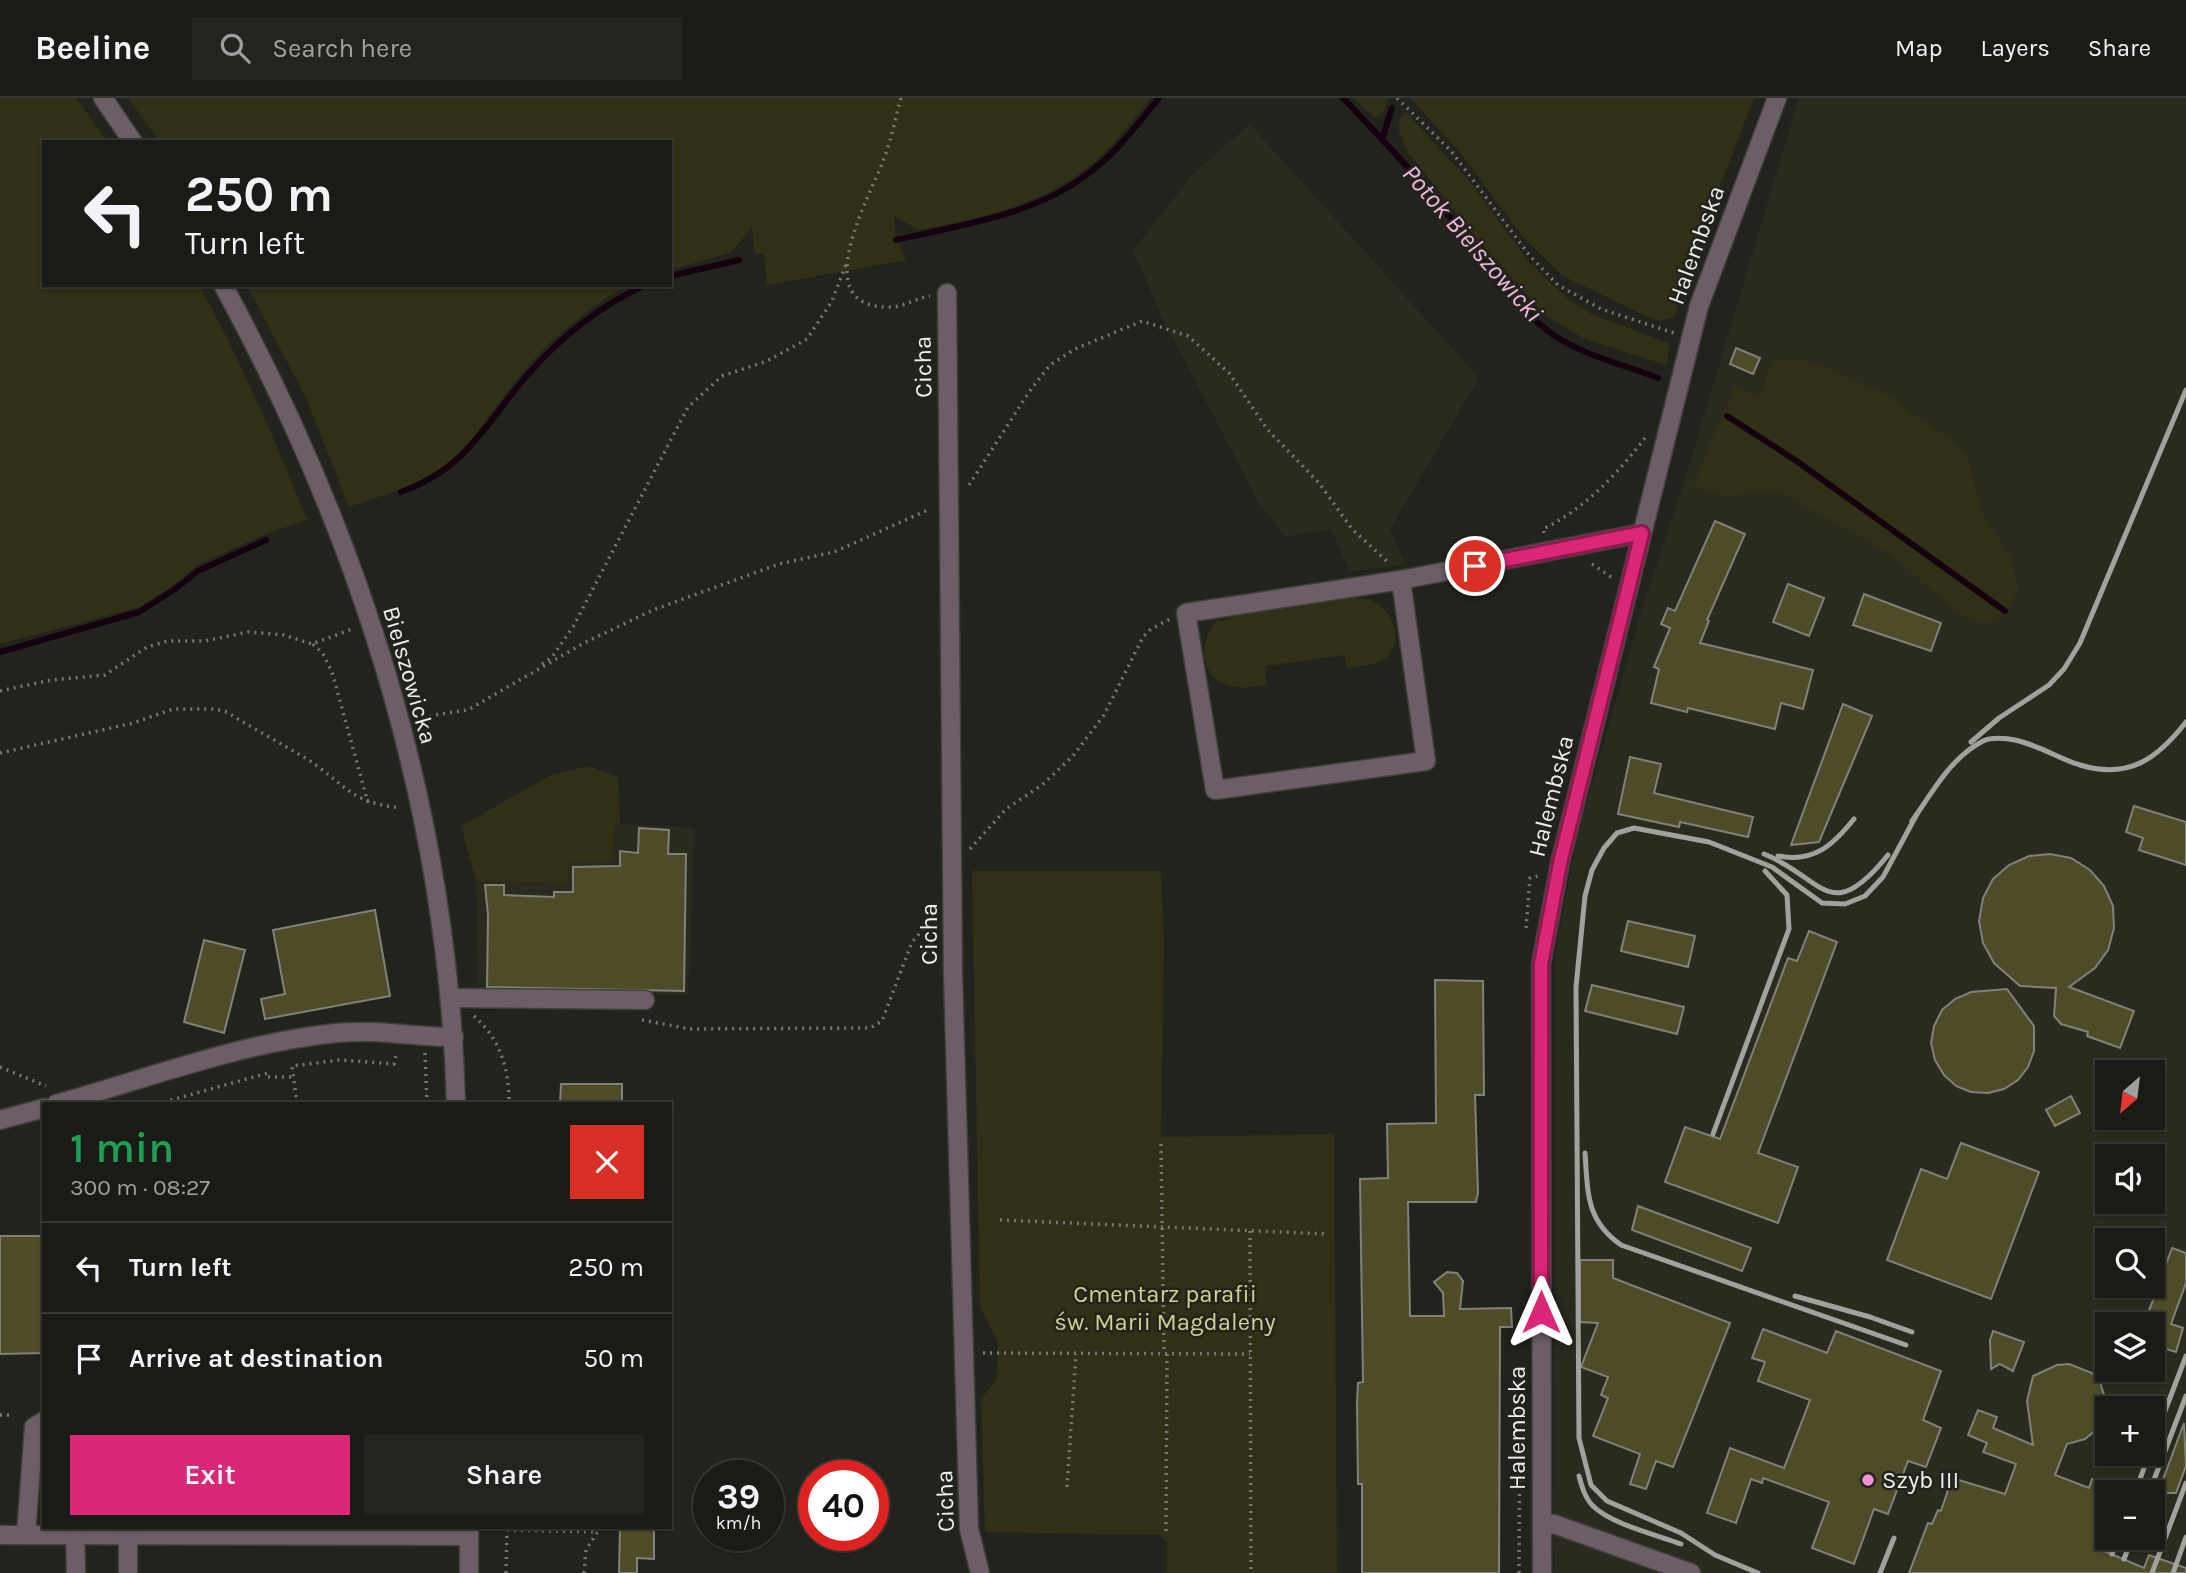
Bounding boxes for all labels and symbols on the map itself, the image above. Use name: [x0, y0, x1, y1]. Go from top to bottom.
water label: Potok Bielszowicki: [1396, 158, 1549, 328]
street label: Halembska: [1662, 182, 1730, 308]
street label: Cicha: [908, 336, 938, 398]
pin: [1445, 536, 1505, 596]
street label: Bielszowicka: [377, 603, 443, 747]
street label: Halembska: [1522, 732, 1580, 860]
street label: Cicha: [915, 903, 943, 965]
north arrow: [2095, 1060, 2165, 1130]
position arrow: [1504, 1275, 1578, 1349]
park label: Cmentarz parafii św. Marii Magdaleny: [1054, 1280, 1276, 1336]
street label: Halembska: [1503, 1366, 1531, 1490]
speed limit sign: 40: [798, 1460, 889, 1551]
place label: Szyb III: [1882, 1466, 1959, 1494]
street label: Cicha: [930, 1470, 960, 1532]
marker: Szyb III: [1860, 1472, 1876, 1488]

